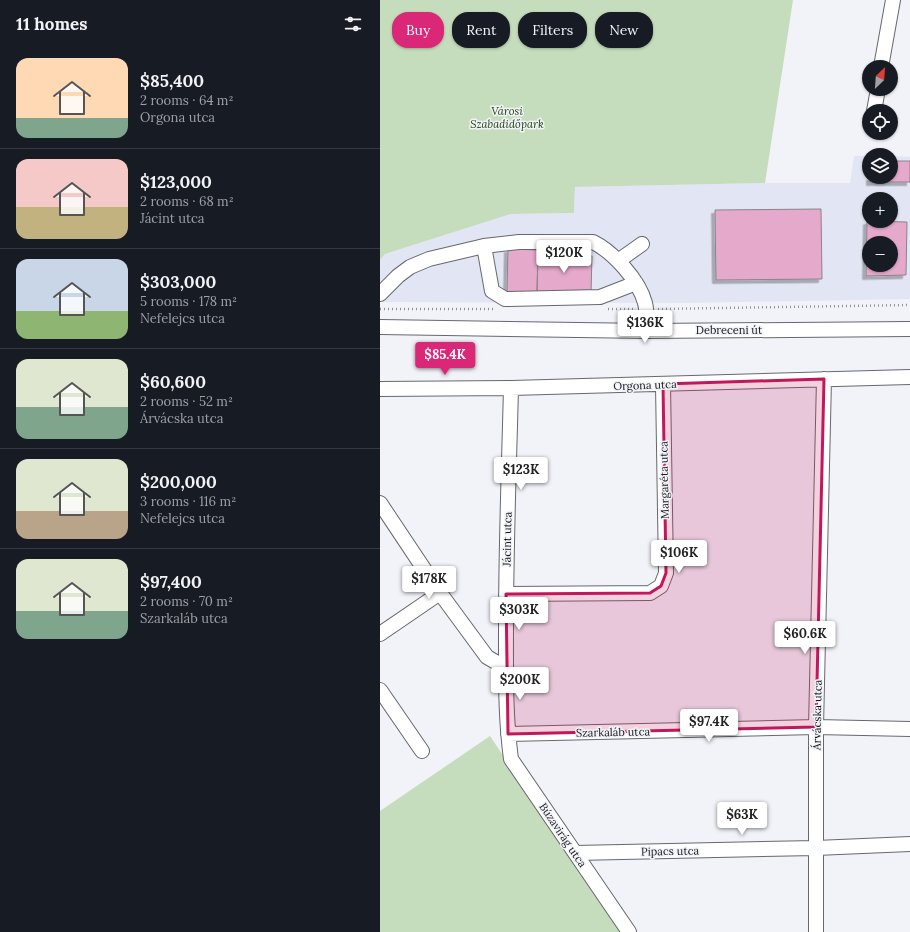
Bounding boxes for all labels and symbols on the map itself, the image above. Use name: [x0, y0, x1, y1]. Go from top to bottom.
north arrow: [862, 60, 898, 96]
park label: Városi Szabadidőpark: [470, 104, 544, 131]
pin: $120K: [536, 240, 592, 274]
pin: $136K: [617, 310, 673, 344]
street label: Debreceni út: [696, 323, 763, 337]
pin: $85.4K: [412, 342, 478, 376]
street label: Orgona utca: [613, 377, 677, 393]
street label: Margaréta utca: [656, 441, 672, 519]
pin: $123K: [493, 457, 549, 491]
street label: Jácint utca: [500, 511, 514, 567]
pin: $106K: [651, 540, 707, 574]
pin: $178K: [401, 566, 457, 600]
pin: $303K: [491, 597, 547, 631]
pin: $60.6K: [772, 621, 838, 655]
pin: $200K: [492, 667, 548, 701]
street label: Árvácska utca: [809, 679, 825, 751]
pin: $97.4K: [676, 709, 742, 743]
street label: Szarkaláb utca: [576, 724, 650, 740]
street label: Búzavirág utca: [536, 800, 590, 870]
pin: $63K: [718, 802, 766, 836]
street label: Pipacs utca: [641, 843, 700, 859]

